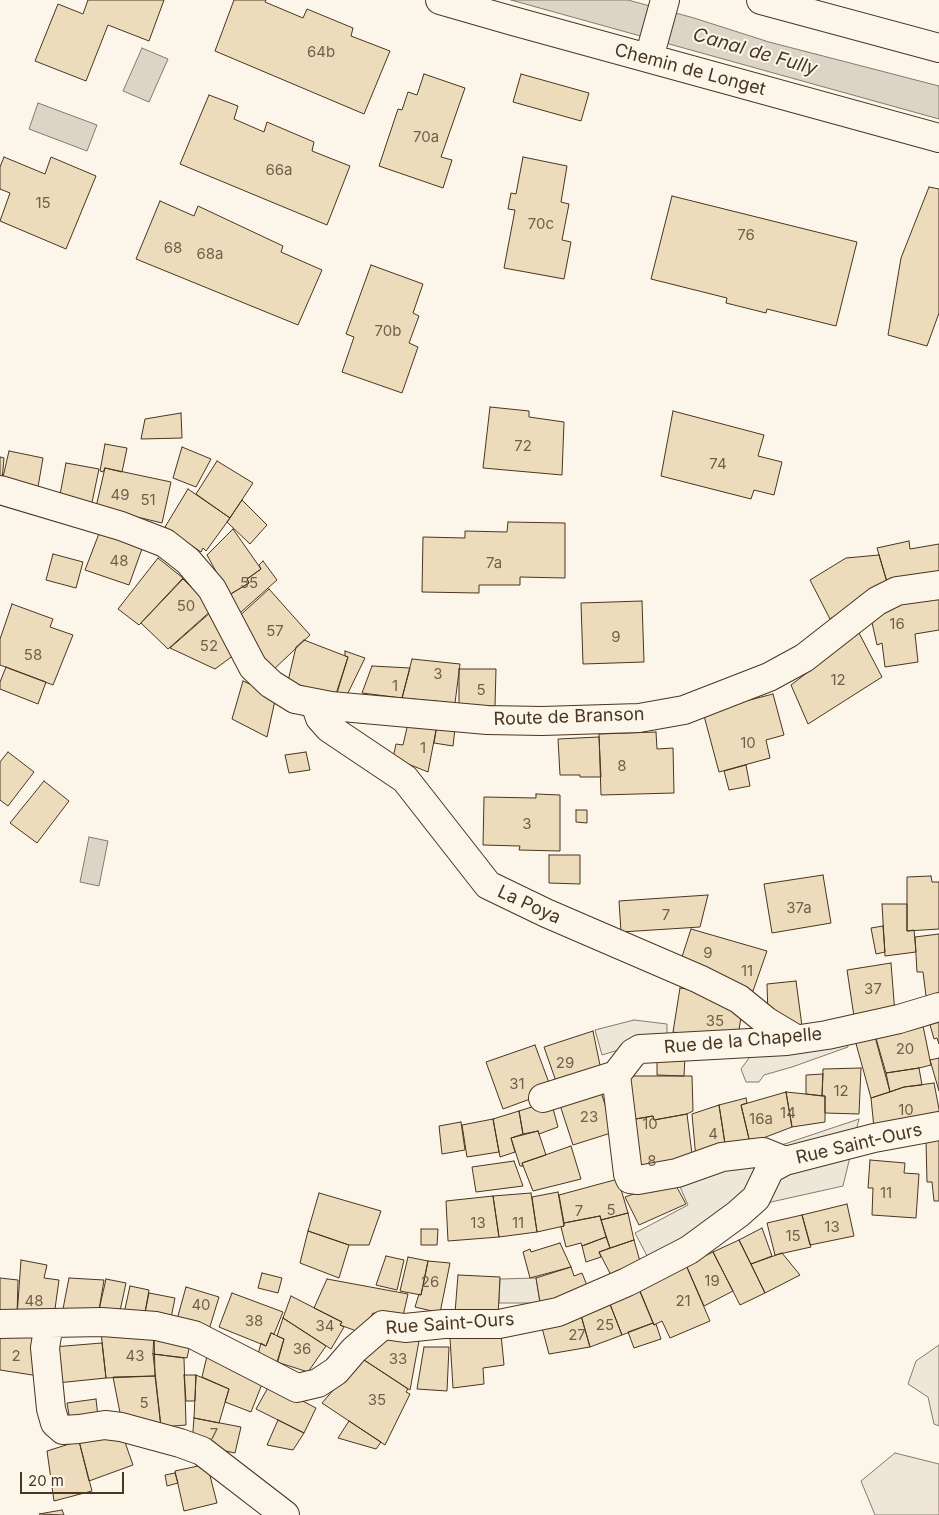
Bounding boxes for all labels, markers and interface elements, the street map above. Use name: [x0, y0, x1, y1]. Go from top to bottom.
water label: Canal de Fully: [690, 23, 820, 81]
street label: Chemin de Longet: [612, 39, 768, 101]
house number: 64b: [307, 43, 335, 61]
house number: 70a: [413, 128, 439, 146]
house number: 66a: [265, 161, 293, 179]
house number: 15: [35, 194, 51, 212]
house number: 70c: [528, 215, 554, 233]
house number: 76: [737, 226, 755, 244]
house number: 68: [164, 239, 182, 257]
house number: 68a: [196, 245, 224, 263]
house number: 70b: [375, 322, 401, 340]
house number: 72: [514, 437, 532, 455]
house number: 74: [709, 455, 727, 473]
house number: 49: [111, 486, 129, 504]
house number: 51: [140, 491, 156, 509]
house number: 48: [110, 552, 128, 570]
house number: 7a: [486, 554, 502, 572]
house number: 55: [240, 574, 258, 592]
house number: 50: [177, 597, 195, 615]
house number: 16: [889, 615, 905, 633]
house number: 57: [266, 622, 284, 640]
house number: 9: [611, 628, 621, 646]
house number: 52: [200, 637, 218, 655]
house number: 58: [24, 646, 42, 664]
house number: 3: [433, 665, 443, 683]
house number: 12: [830, 671, 846, 689]
house number: 1: [392, 677, 398, 695]
house number: 5: [476, 681, 486, 699]
street label: Route de Branson: [493, 704, 645, 730]
house number: 10: [740, 734, 756, 752]
house number: 1: [420, 739, 426, 757]
house number: 8: [617, 757, 627, 775]
house number: 3: [522, 815, 532, 833]
street label: La Poya: [494, 881, 564, 929]
house number: 37a: [786, 899, 812, 917]
house number: 7: [662, 906, 670, 924]
house number: 9: [703, 944, 713, 962]
house number: 11: [741, 962, 753, 980]
house number: 37: [864, 980, 882, 998]
house number: 35: [706, 1012, 724, 1030]
street label: Rue de la Chapelle: [663, 1023, 823, 1059]
house number: 20: [896, 1040, 914, 1058]
house number: 29: [556, 1054, 574, 1072]
house number: 31: [509, 1075, 525, 1093]
house number: 12: [833, 1082, 849, 1100]
house number: 10: [898, 1101, 914, 1119]
house number: 14: [780, 1104, 796, 1122]
house number: 23: [580, 1108, 598, 1126]
house number: 16a: [749, 1110, 773, 1128]
house number: 10: [642, 1115, 658, 1133]
street label: Rue Saint-Ours: [794, 1119, 924, 1169]
house number: 4: [708, 1125, 718, 1143]
house number: 8: [647, 1152, 657, 1170]
house number: 11: [880, 1184, 892, 1202]
house number: 5: [606, 1201, 616, 1219]
house number: 7: [575, 1202, 583, 1220]
house number: 13: [470, 1214, 486, 1232]
house number: 11: [512, 1214, 524, 1232]
house number: 13: [824, 1218, 840, 1236]
house number: 15: [785, 1227, 801, 1245]
house number: 19: [704, 1272, 720, 1290]
house number: 26: [421, 1273, 439, 1291]
house number: 48: [25, 1292, 43, 1310]
house number: 21: [675, 1292, 691, 1310]
house number: 40: [191, 1296, 211, 1314]
street label: Rue Saint-Ours: [385, 1309, 515, 1339]
house number: 38: [245, 1312, 263, 1330]
house number: 25: [596, 1316, 614, 1334]
house number: 34: [316, 1317, 334, 1335]
house number: 27: [568, 1326, 586, 1344]
house number: 36: [293, 1340, 311, 1358]
house number: 2: [11, 1347, 21, 1365]
house number: 43: [126, 1347, 144, 1365]
house number: 33: [389, 1350, 407, 1368]
house number: 35: [368, 1391, 386, 1409]
house number: 5: [139, 1394, 149, 1412]
house number: 7: [210, 1425, 218, 1443]
scale bar: [22, 1462, 126, 1494]
text: 20 m: [28, 1471, 64, 1490]

